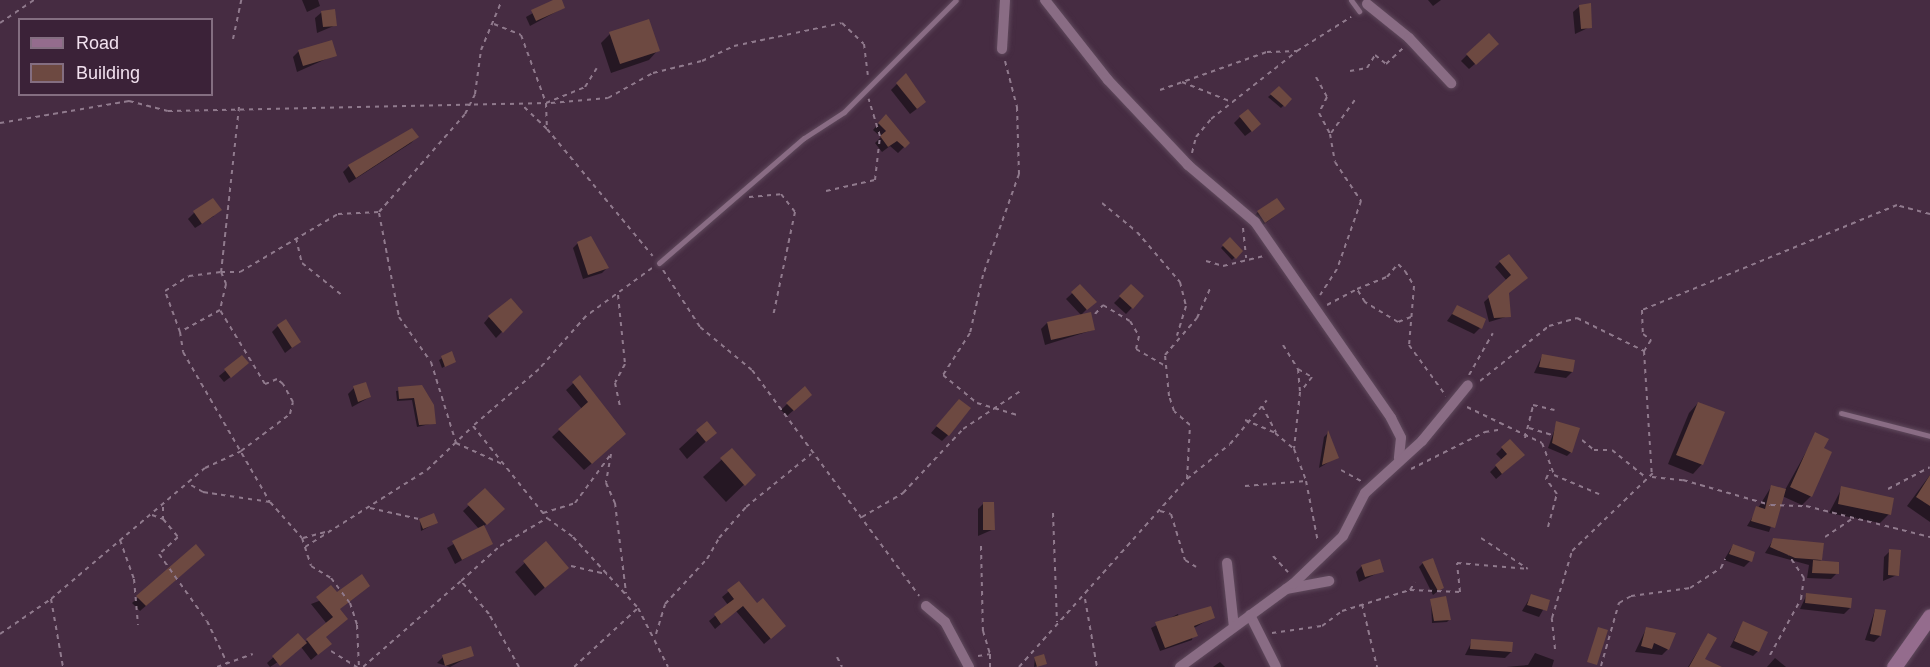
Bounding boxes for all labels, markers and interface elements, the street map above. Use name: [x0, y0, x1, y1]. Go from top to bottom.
legend: [18, 18, 213, 96]
text: Road: [76, 33, 119, 53]
text: Building: [76, 63, 140, 83]

